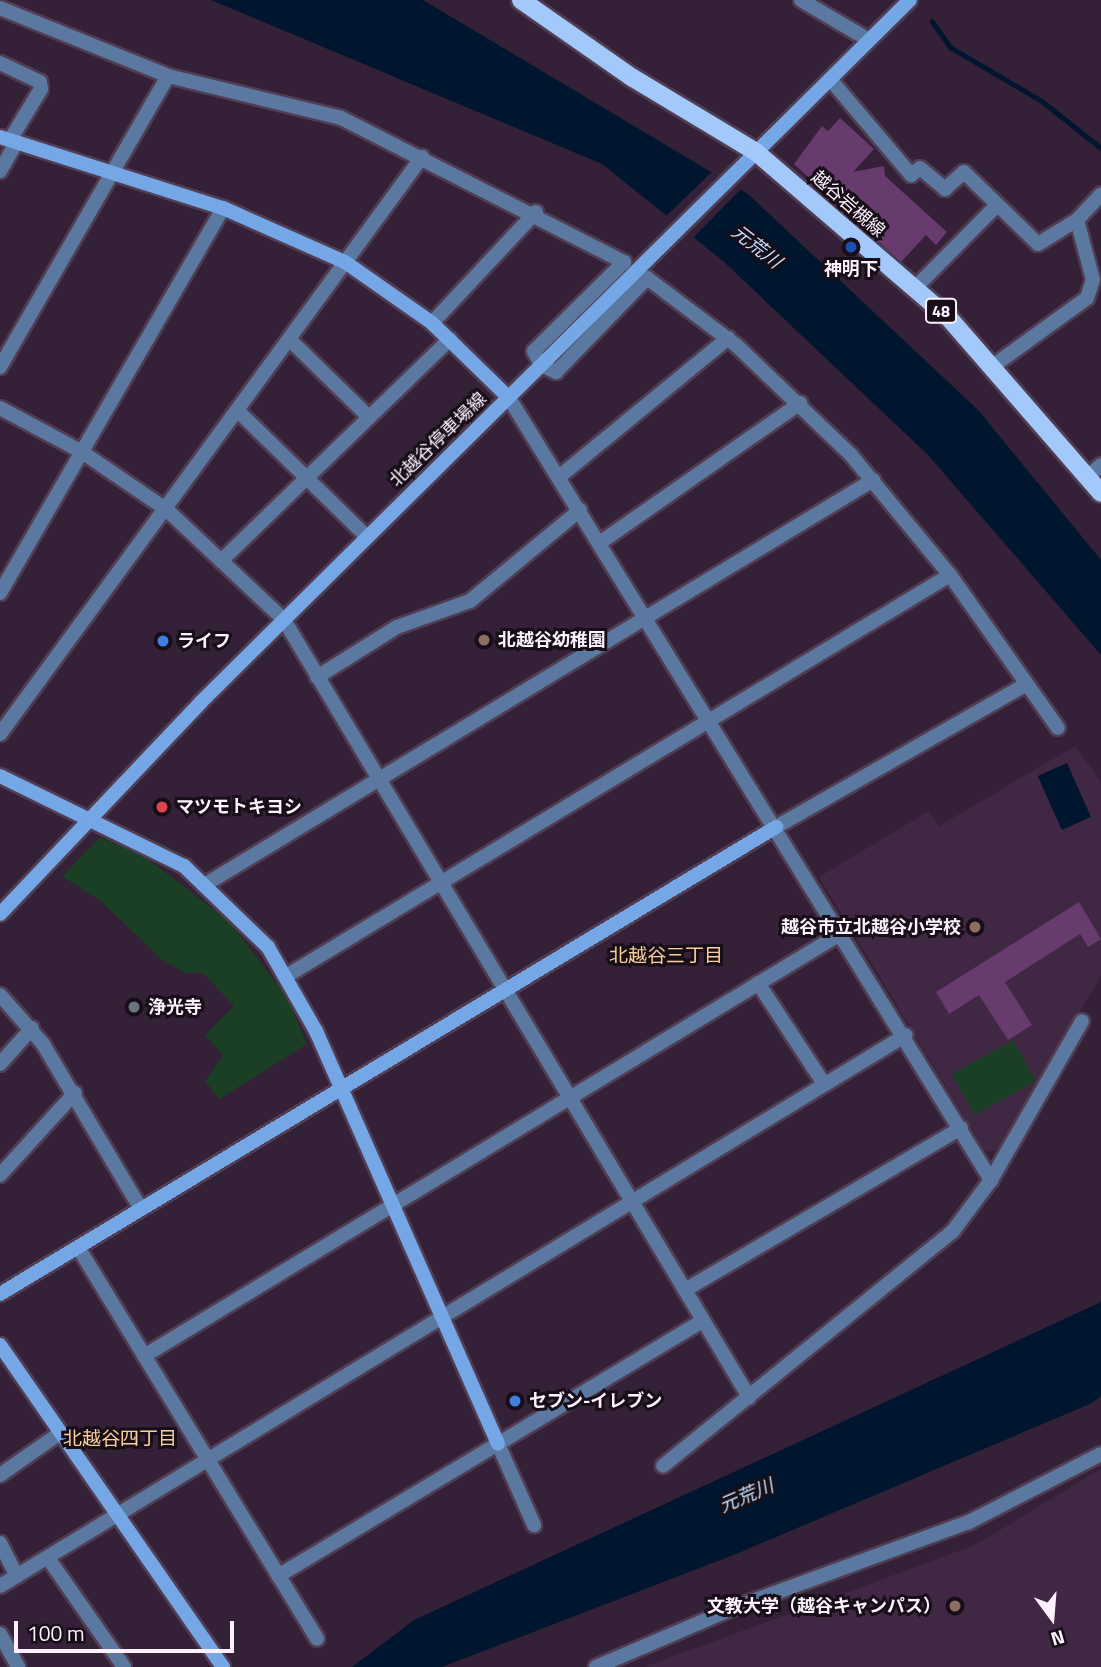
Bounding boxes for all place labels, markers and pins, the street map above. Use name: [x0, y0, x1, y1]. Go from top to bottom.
marker: 神明下: [843, 239, 859, 255]
place label: 神明下: [824, 258, 878, 280]
place label: 北越谷幼稚園: [498, 629, 606, 651]
place label: ライフ: [177, 630, 231, 652]
marker: 北越谷幼稚園: [476, 632, 492, 648]
marker: ライフ: [155, 633, 171, 649]
place label: マツモトキヨシ: [176, 796, 302, 818]
marker: マツモトキヨシ: [154, 799, 170, 815]
place label: 越谷市立北越谷小学校: [781, 916, 961, 938]
marker: 越谷市立北越谷小学校: [967, 919, 983, 935]
place label: 浄光寺: [148, 996, 202, 1018]
marker: 浄光寺: [126, 999, 142, 1015]
place label: セブン-イレブン: [529, 1390, 662, 1412]
marker: セブン-イレブン: [507, 1393, 523, 1409]
place label: 文教大学（越谷キャンパス）: [707, 1595, 941, 1617]
marker: 文教大学（越谷キャンパス）: [947, 1598, 963, 1614]

